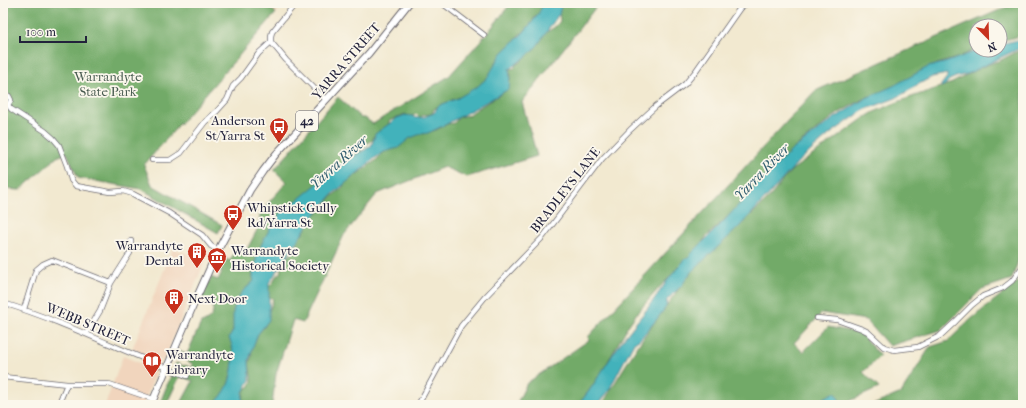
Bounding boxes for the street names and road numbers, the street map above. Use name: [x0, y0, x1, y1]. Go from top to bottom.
street label: YARRA STREET: [308, 19, 383, 103]
road number: 42: [296, 111, 318, 131]
street label: BRADLEYS LANE: [527, 144, 603, 236]
street label: WEBB STREET: [43, 299, 132, 349]

